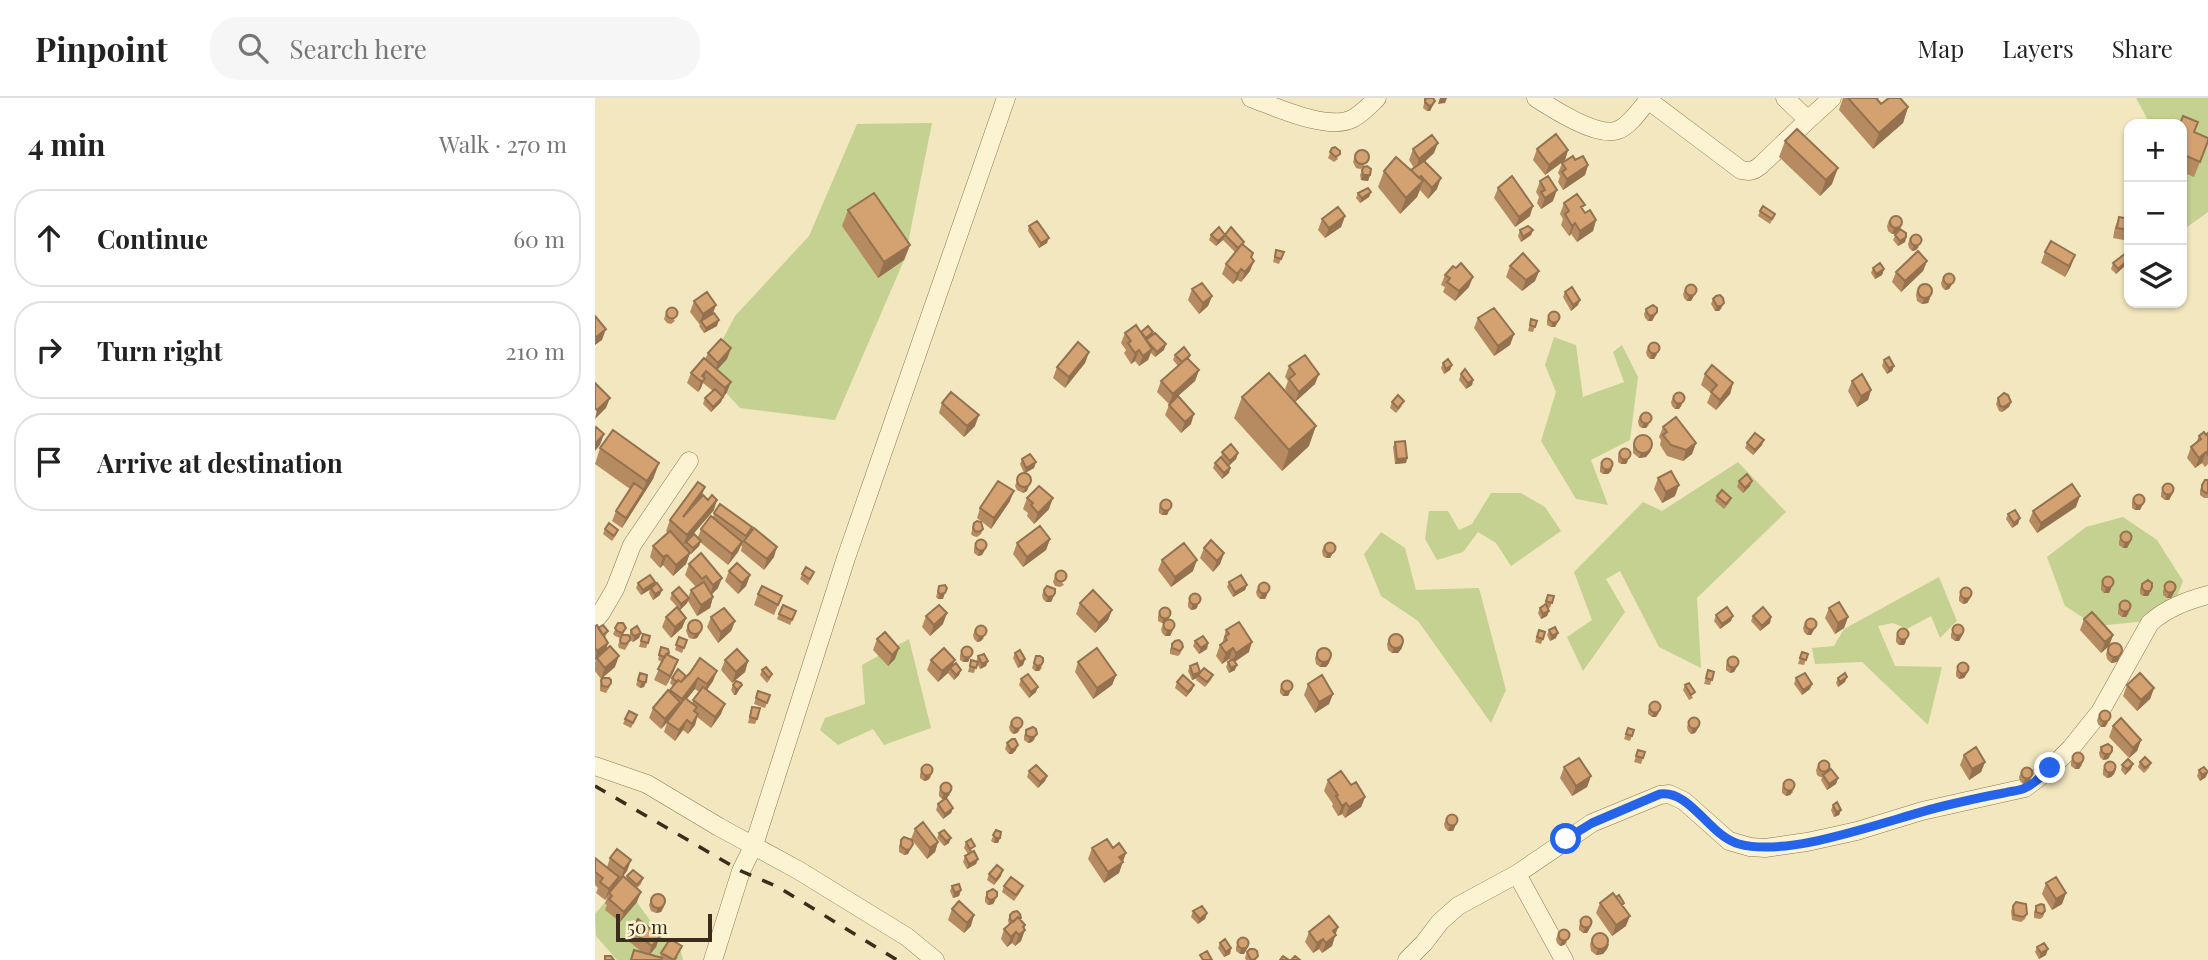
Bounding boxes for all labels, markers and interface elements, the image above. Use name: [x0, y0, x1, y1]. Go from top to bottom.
search box: [210, 17, 700, 80]
text: Pinpoint: [35, 26, 168, 70]
icon: search: [234, 29, 272, 67]
text: Search here: [290, 31, 427, 66]
text: Map: [1918, 32, 1964, 64]
text: Layers: [2002, 32, 2074, 64]
text: Share: [2112, 32, 2173, 64]
map controls: [2124, 119, 2187, 308]
button: +: [2124, 119, 2187, 182]
text: 4 min: [28, 124, 106, 164]
text: Walk · 270 m: [439, 128, 567, 159]
button: −: [2124, 182, 2187, 245]
icon: ahead: [30, 219, 68, 257]
text: Continue: [97, 221, 208, 256]
text: 60 m: [513, 223, 565, 254]
button: layers: [2124, 245, 2187, 308]
icon: right: [30, 331, 68, 369]
text: Turn right: [97, 333, 223, 368]
text: 210 m: [506, 335, 565, 366]
icon: arrive: [30, 443, 68, 481]
text: Arrive at destination: [97, 445, 343, 480]
route end: [2034, 752, 2065, 783]
route start: [1550, 823, 1581, 854]
scale bar: [616, 911, 712, 943]
text: 50 m: [627, 913, 668, 939]

